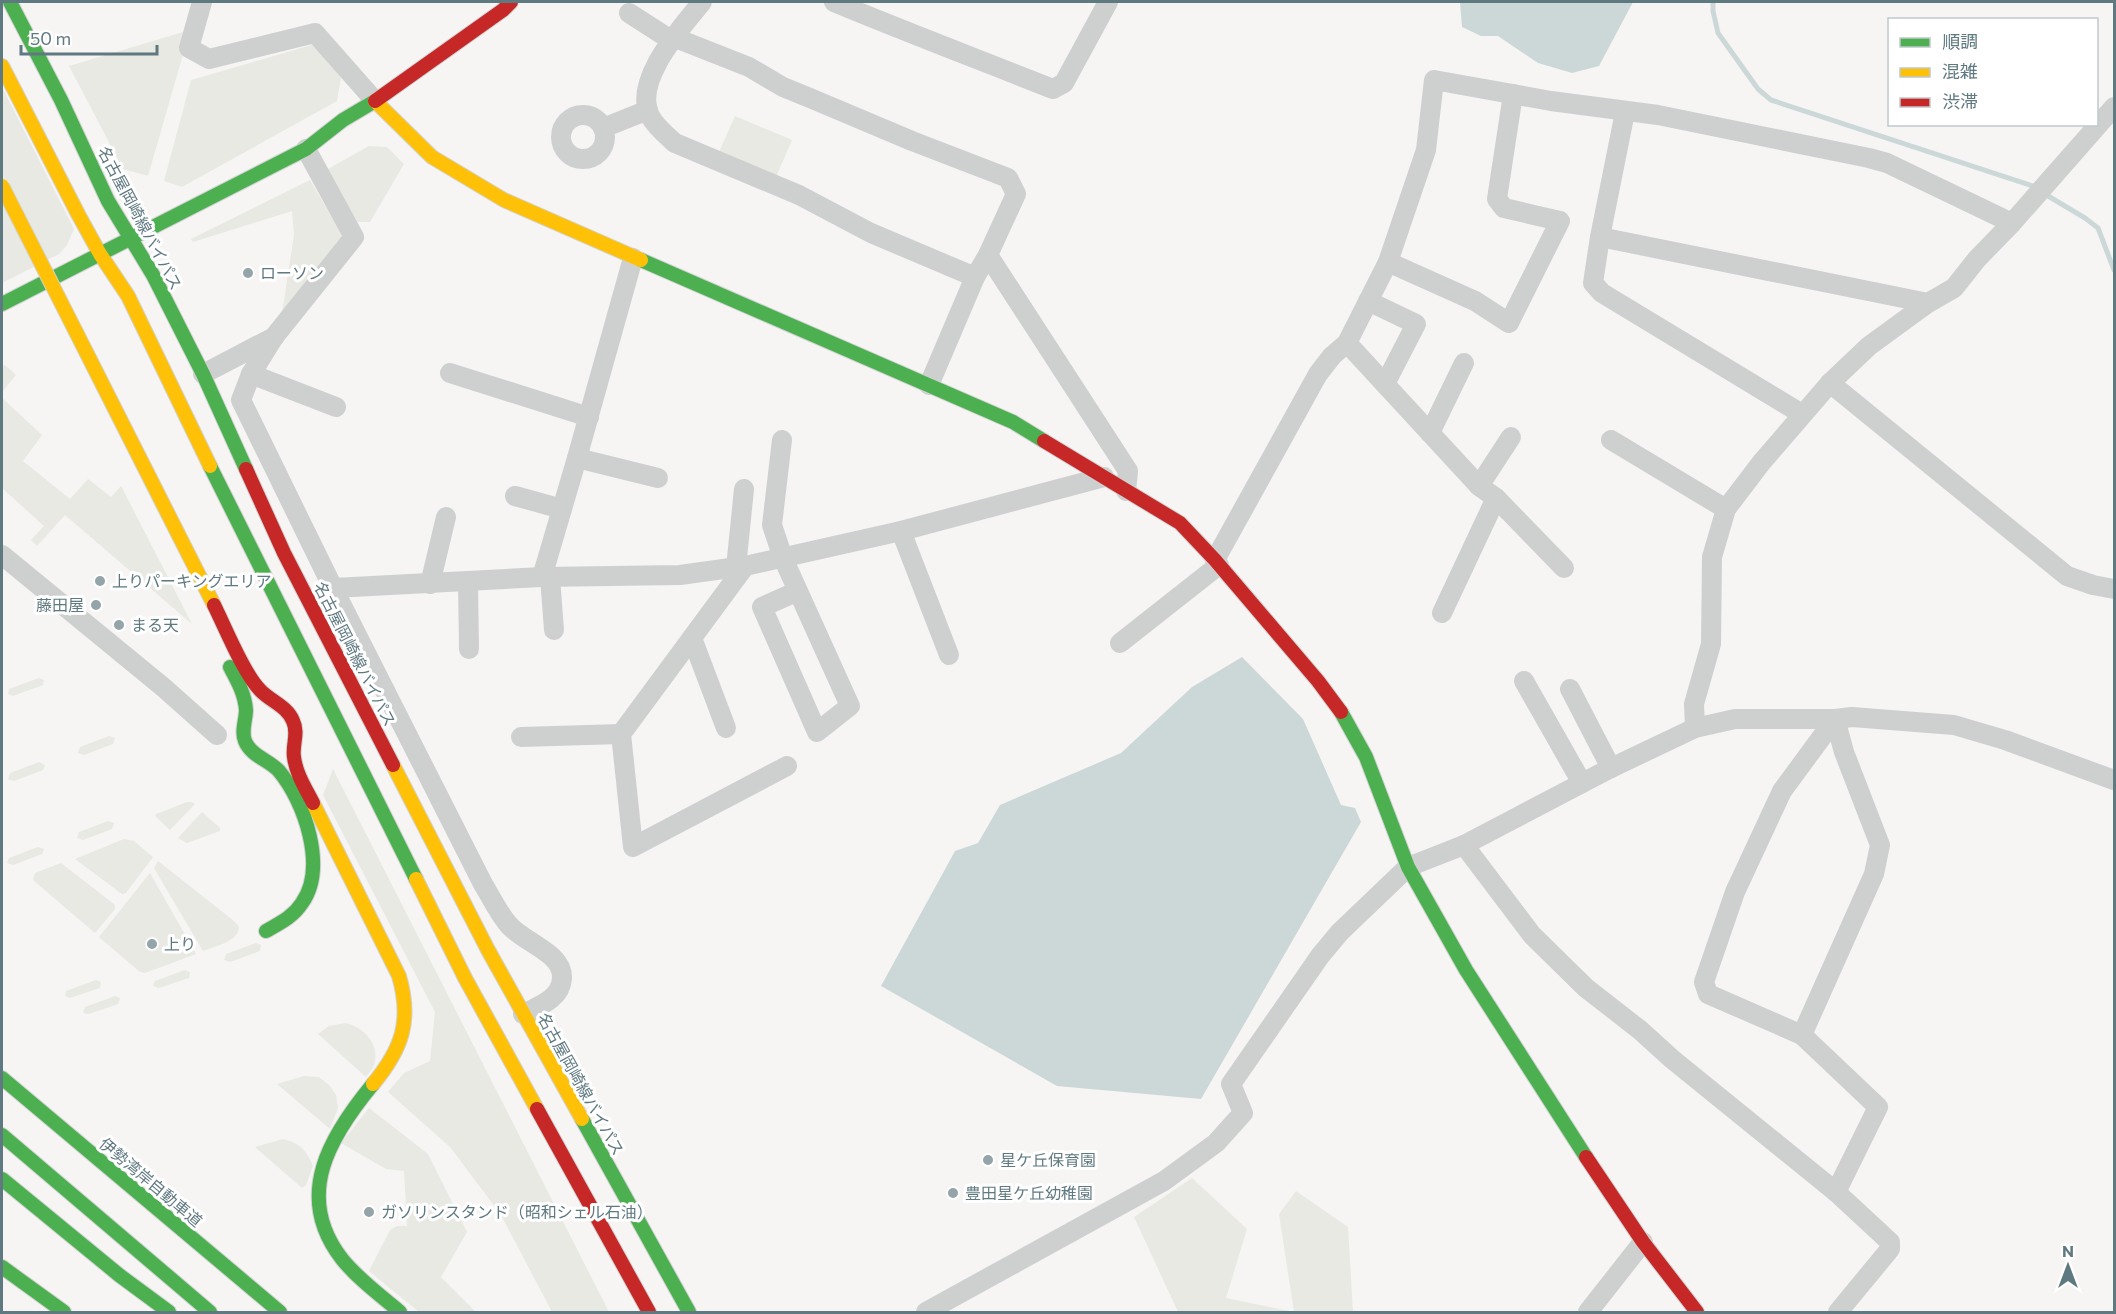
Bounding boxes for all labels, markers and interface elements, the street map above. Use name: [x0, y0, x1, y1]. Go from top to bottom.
scale bar: [21, 18, 158, 56]
legend: [1888, 18, 2098, 126]
text: 50 m: [30, 27, 71, 49]
text: 順調: [1942, 30, 1978, 52]
text: 混雑: [1942, 60, 1978, 82]
text: 渋滞: [1942, 90, 1978, 112]
street label: 名古屋岡崎線バイパス: [95, 143, 186, 293]
place label: ローソン: [260, 263, 324, 282]
marker: ローソン: [241, 266, 255, 280]
place label: 上りパーキングエリア: [112, 571, 272, 590]
marker: 上りパーキングエリア: [93, 574, 107, 588]
street label: 名古屋岡崎線バイパス: [311, 578, 400, 729]
place label: 藤田屋: [36, 595, 84, 614]
marker: 藤田屋: [89, 598, 103, 612]
place label: まる天: [131, 615, 179, 634]
marker: まる天: [112, 618, 126, 632]
place label: 上り: [164, 934, 196, 953]
marker: 上り: [145, 937, 159, 951]
street label: 名古屋岡崎線バイパス: [534, 1009, 628, 1158]
street label: 伊勢湾岸自動車道: [96, 1133, 206, 1230]
place label: 星ケ丘保育園: [1000, 1150, 1096, 1169]
marker: 星ケ丘保育園: [981, 1153, 995, 1167]
place label: 豊田星ケ丘幼稚園: [965, 1183, 1093, 1202]
marker: 豊田星ケ丘幼稚園: [946, 1186, 960, 1200]
place label: ガソリンスタンド（昭和シェル石油）: [381, 1202, 653, 1221]
marker: ガソリンスタンド（昭和シェル石油）: [362, 1205, 376, 1219]
north arrow: [2038, 1236, 2098, 1296]
text: N: [2062, 1241, 2074, 1260]

